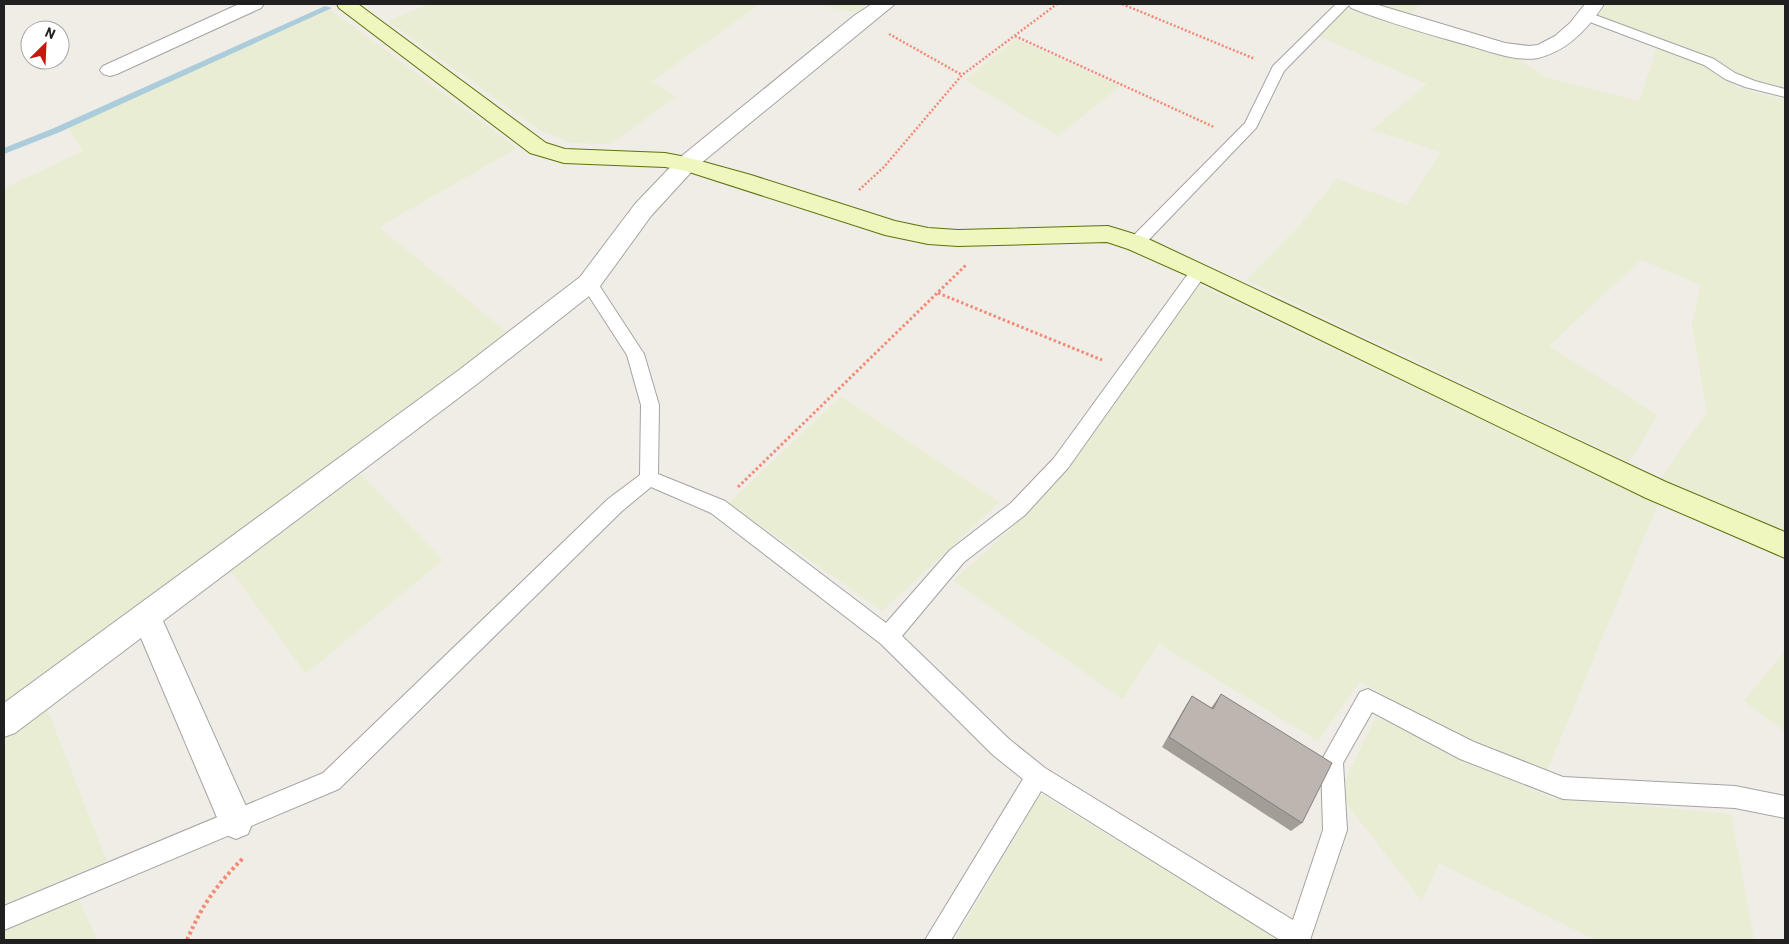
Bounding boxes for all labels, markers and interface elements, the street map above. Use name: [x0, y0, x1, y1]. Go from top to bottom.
north arrow: [20, 20, 70, 70]
text: N: [43, 23, 58, 42]

